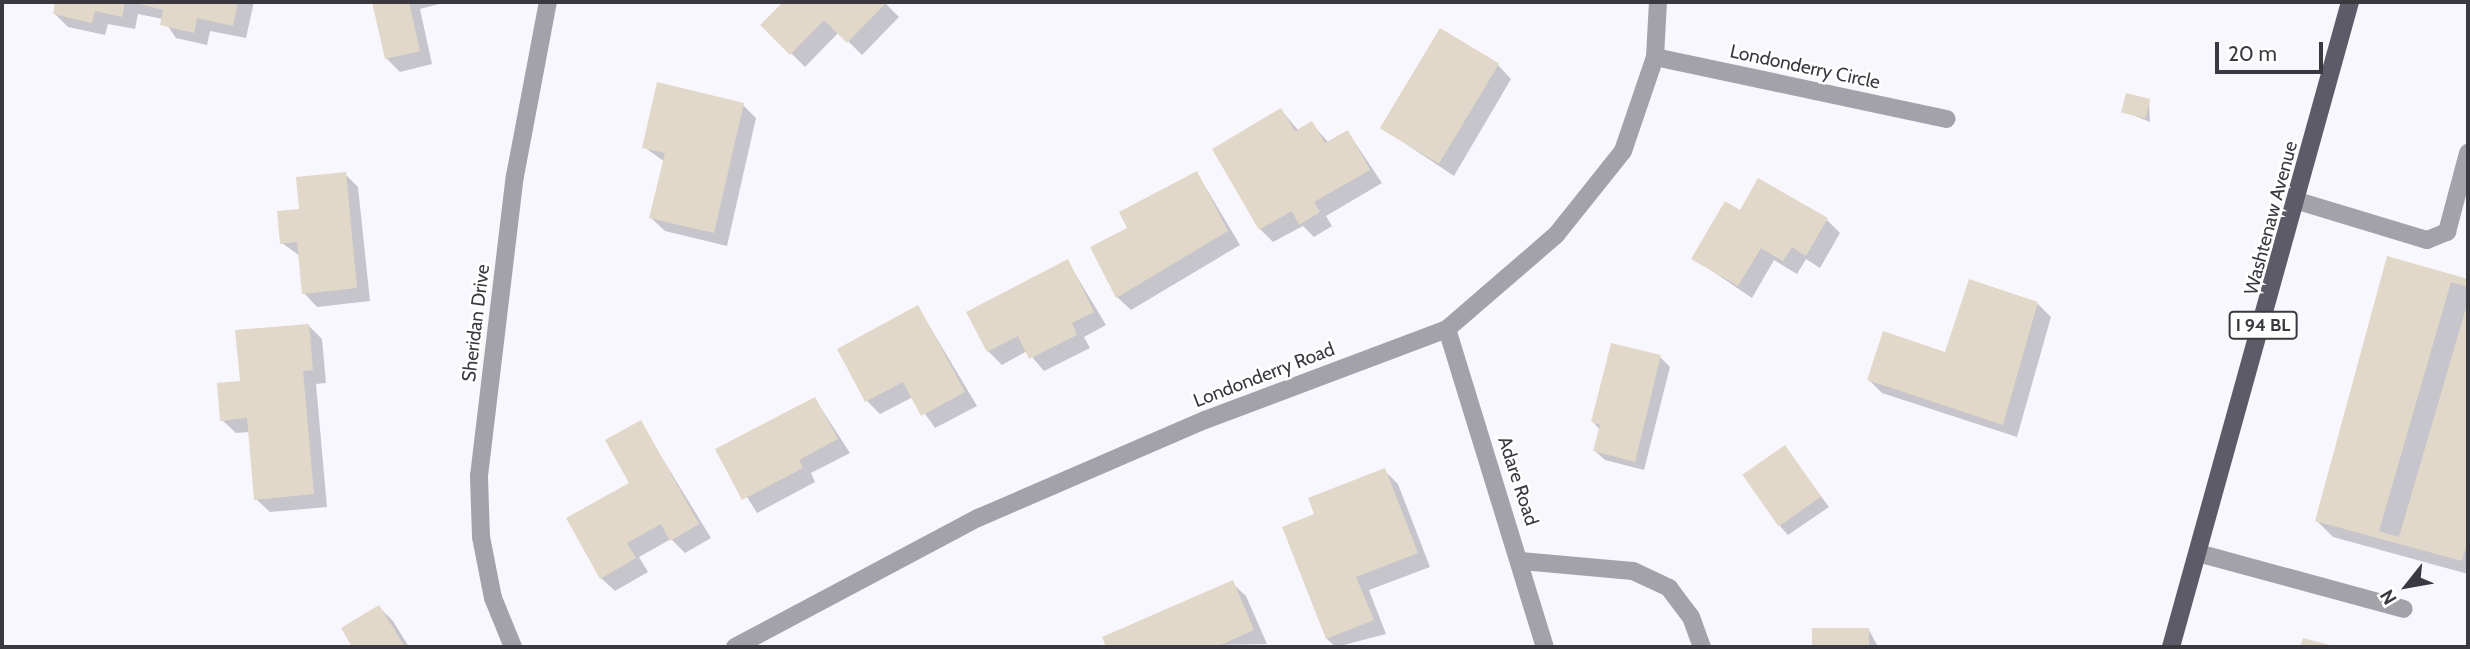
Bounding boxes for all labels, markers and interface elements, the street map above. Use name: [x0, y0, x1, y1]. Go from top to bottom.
scale bar: [2218, 28, 2326, 72]
street label: Londonderry Circle: [1728, 40, 1882, 94]
text: 20 m: [2228, 41, 2277, 66]
street label: Washtenaw Avenue: [2240, 139, 2302, 297]
street label: Sheridan Drive: [457, 263, 495, 383]
road number: I 94 BL: [2228, 310, 2298, 340]
street label: Londonderry Road: [1190, 338, 1338, 412]
street label: Adare Road: [1493, 434, 1543, 528]
north arrow: [2372, 551, 2442, 621]
text: N: [2375, 585, 2402, 609]

